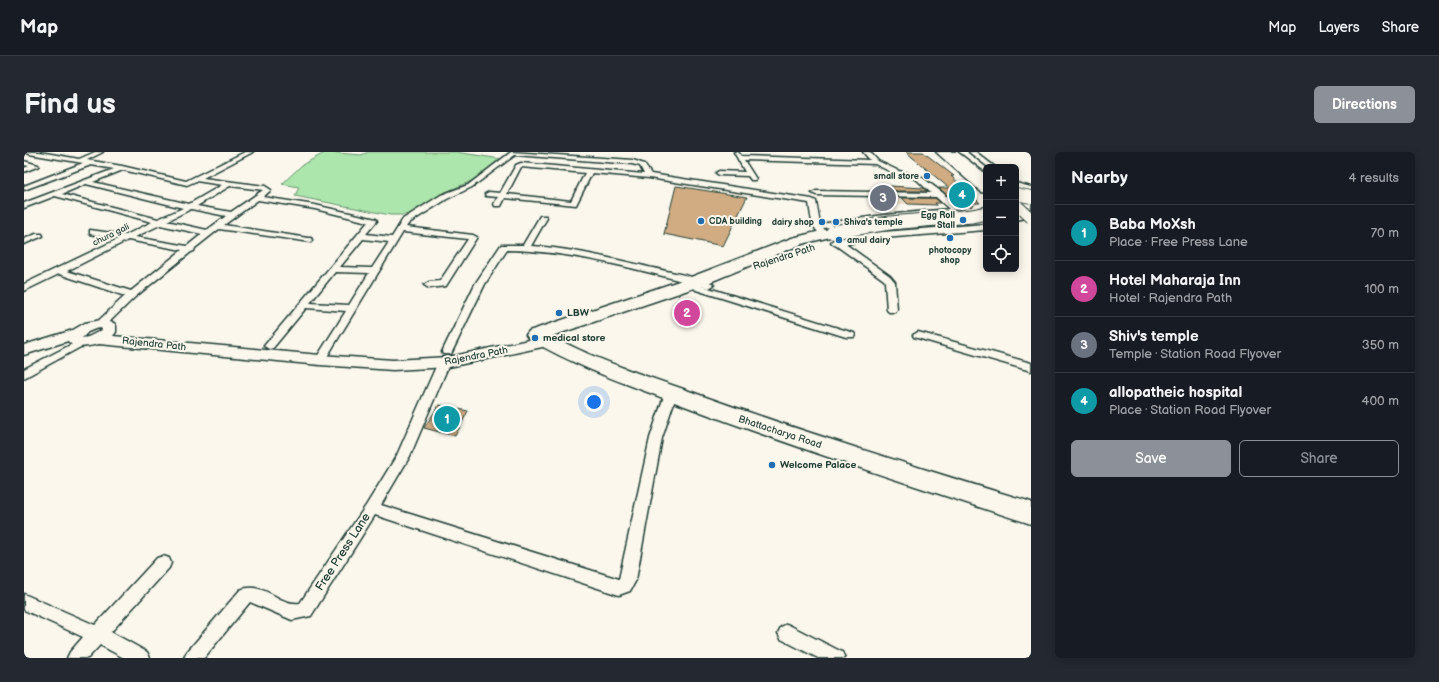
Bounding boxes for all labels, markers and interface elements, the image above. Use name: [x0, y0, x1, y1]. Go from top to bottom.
text: Map: [20, 16, 58, 39]
text: Map: [1268, 19, 1296, 36]
text: Layers: [1318, 19, 1360, 36]
text: Share: [1382, 19, 1419, 36]
button: Directions: [1314, 86, 1415, 123]
text: Find us: [24, 88, 116, 121]
map controls: [983, 164, 1019, 272]
button: +: [983, 164, 1019, 200]
text: Nearby: [1071, 168, 1128, 188]
text: 4 results: [1349, 170, 1399, 186]
place label: small store: [874, 171, 919, 182]
marker: small store: [922, 171, 932, 181]
pin: 4: [949, 180, 975, 210]
pin: 3: [870, 183, 896, 213]
button: −: [983, 200, 1019, 236]
place label: Egg Roll Stall: [921, 210, 955, 231]
marker: Egg Roll Stall: [958, 215, 968, 225]
text: Baba MoXsh: [1109, 215, 1196, 234]
marker: CDA building: [696, 216, 706, 226]
place label: CDA building: [709, 216, 762, 227]
place label: dairy shop: [772, 217, 814, 228]
marker: dairy shop: [817, 217, 827, 227]
marker: Shiva's temple: [831, 217, 841, 227]
place label: Shiva's temple: [844, 217, 903, 228]
street label: chura gali: [91, 221, 131, 249]
text: 1: [1081, 225, 1087, 241]
text: 70 m: [1371, 225, 1399, 241]
marker: photocopy shop: [945, 233, 955, 243]
text: Place · Free Press Lane: [1109, 234, 1248, 250]
marker: amul dairy: [834, 235, 844, 245]
place label: amul dairy: [847, 235, 891, 246]
button: locate: [983, 236, 1019, 272]
street label: Rajendra Path: [752, 241, 817, 273]
place label: photocopy shop: [929, 245, 972, 266]
text: Hotel Maharaja Inn: [1109, 271, 1241, 290]
text: 2: [1080, 281, 1088, 297]
text: 100 m: [1364, 281, 1399, 297]
text: Hotel · Rajendra Path: [1109, 290, 1232, 306]
pin: 2: [674, 298, 700, 328]
place label: LBW: [567, 307, 590, 319]
marker: LBW: [554, 308, 564, 318]
text: Shiv's temple: [1109, 327, 1199, 346]
place label: medical store: [543, 332, 606, 344]
marker: medical store: [530, 333, 540, 343]
street label: Rajendra Path: [121, 335, 187, 353]
text: 3: [1080, 337, 1088, 353]
text: 350 m: [1362, 337, 1399, 353]
street label: Rajendra Path: [443, 344, 509, 368]
text: Temple · Station Road Flyover: [1109, 346, 1281, 362]
text: allopatheic hospital: [1109, 383, 1242, 402]
your location: [584, 392, 604, 412]
text: 4: [1080, 393, 1088, 409]
text: 400 m: [1362, 393, 1399, 409]
text: Place · Station Road Flyover: [1109, 402, 1271, 418]
pin: 1: [434, 404, 460, 434]
street label: Bhattacharya Road: [737, 413, 823, 451]
button: Save: [1071, 440, 1231, 477]
button: Share: [1239, 440, 1399, 477]
place label: Welcome Palace: [780, 459, 856, 471]
marker: Welcome Palace: [767, 460, 777, 470]
street label: Free Press Lane: [312, 510, 374, 594]

